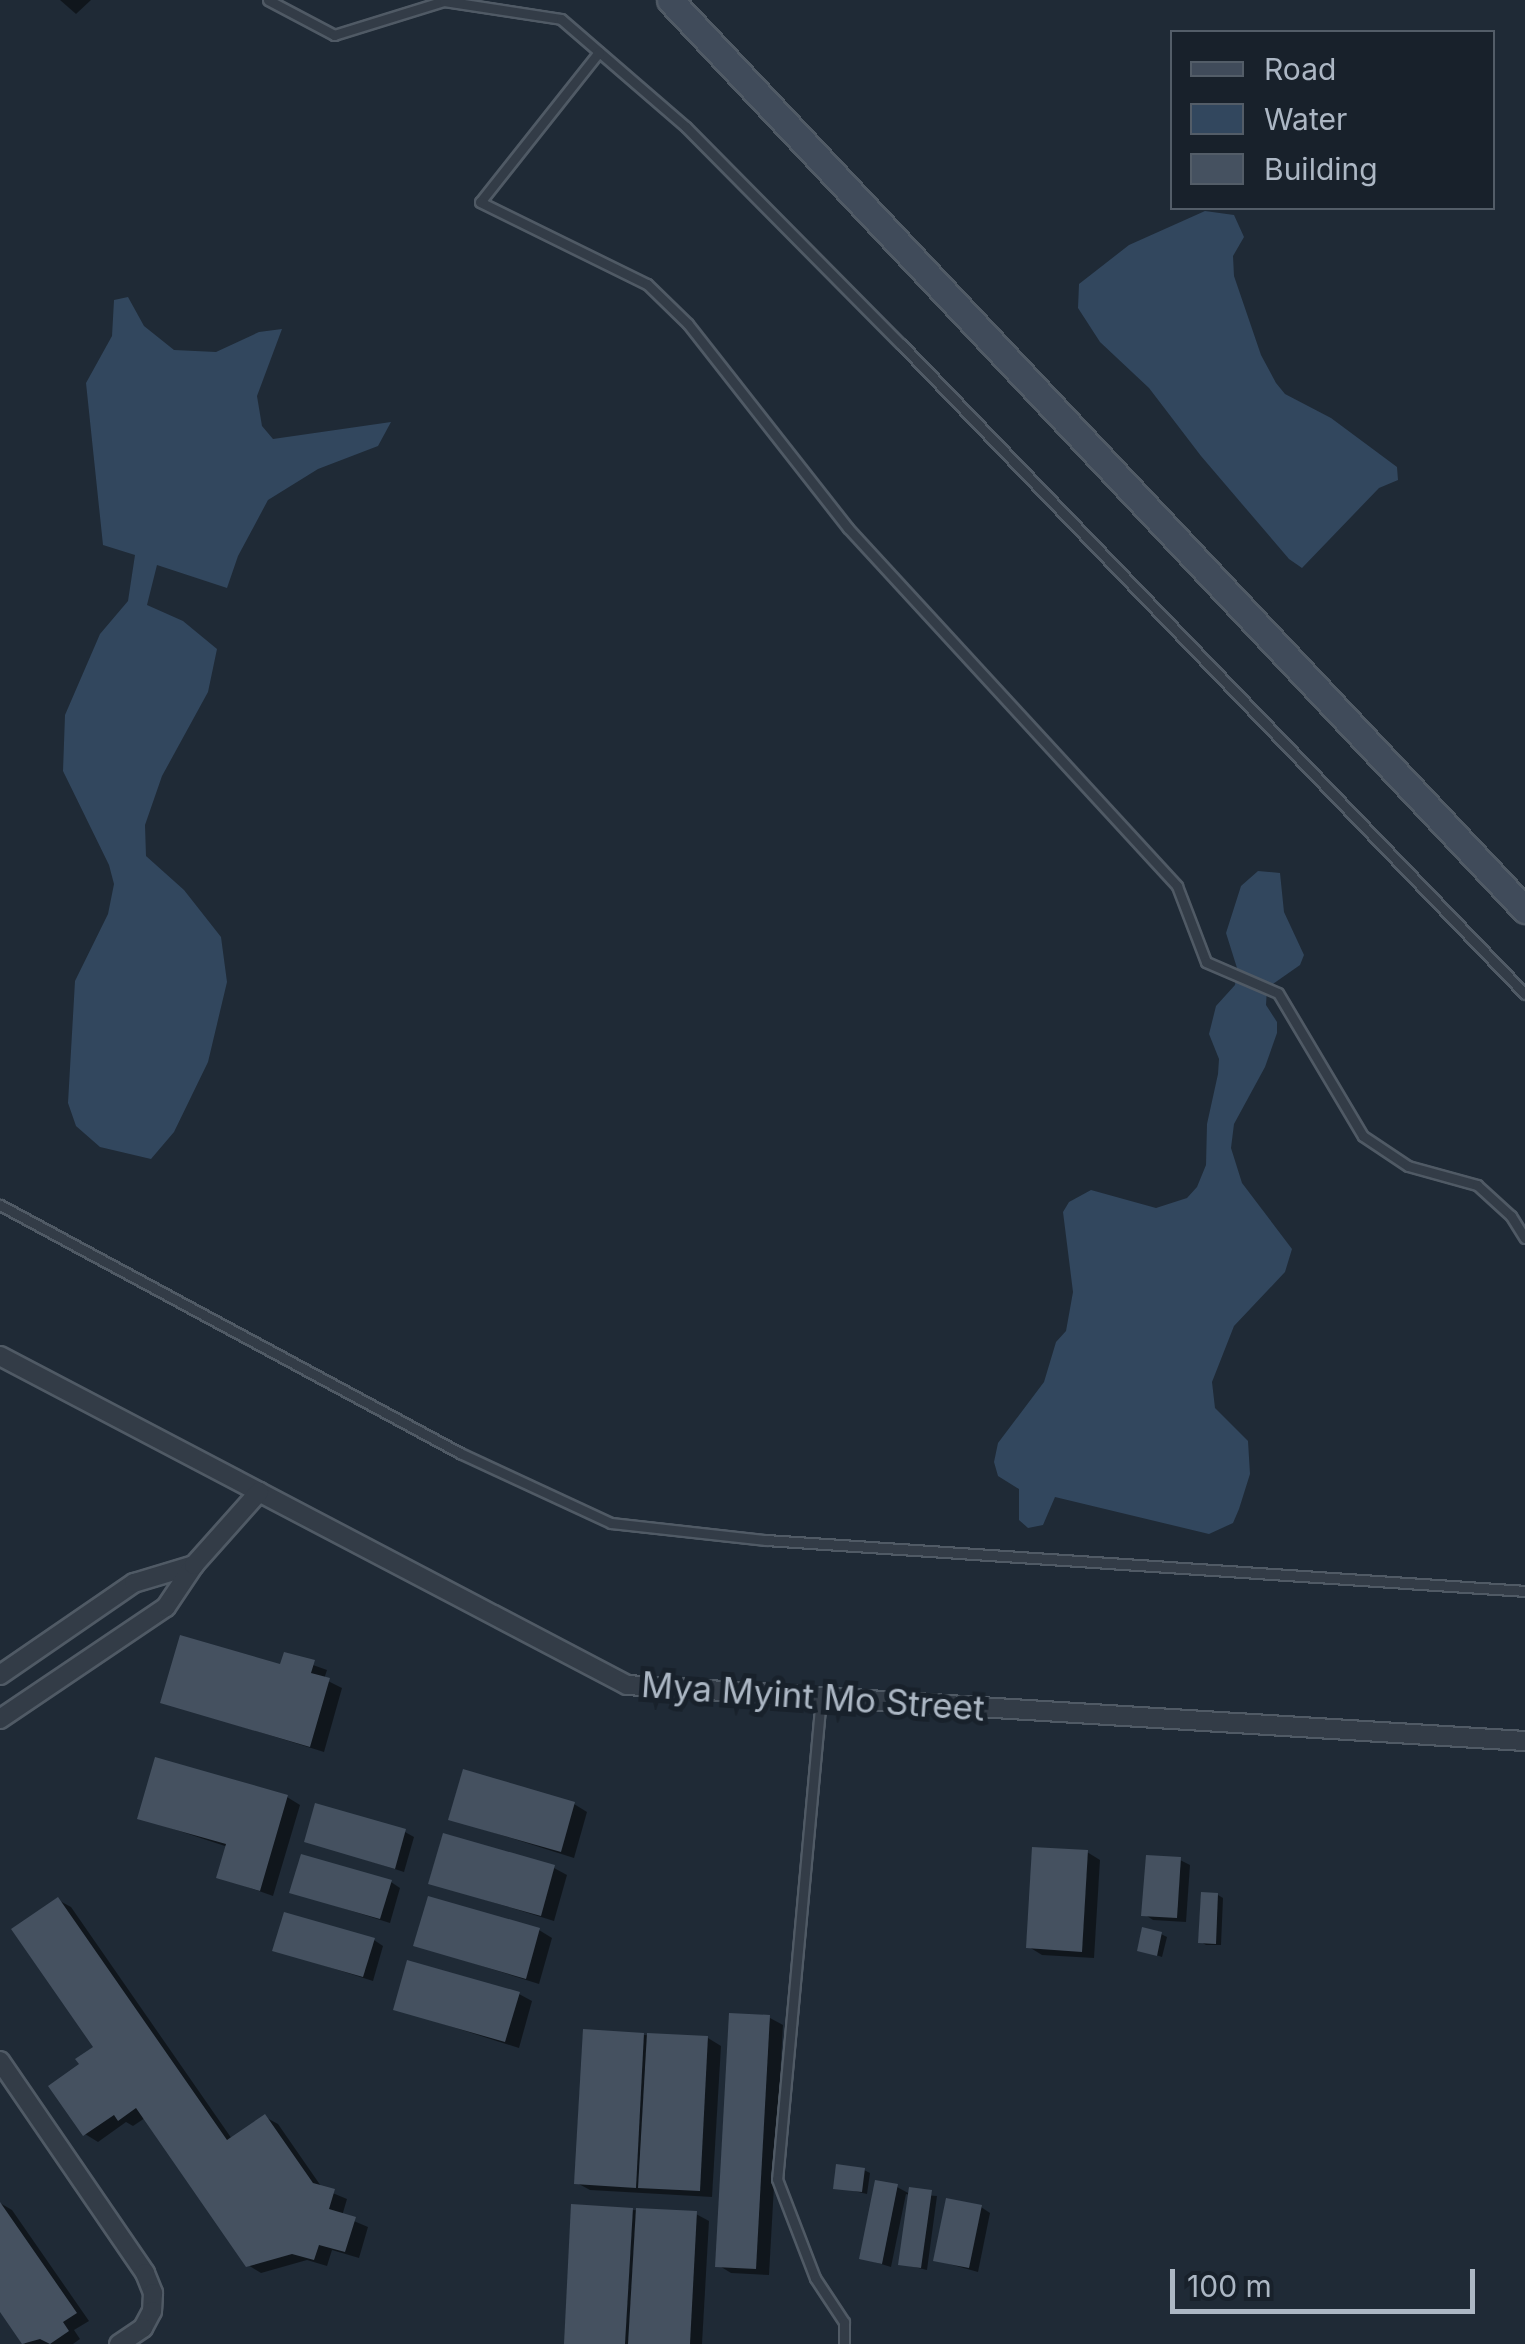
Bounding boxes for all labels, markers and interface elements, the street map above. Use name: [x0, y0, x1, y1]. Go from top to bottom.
legend: [1170, 30, 1495, 210]
text: Road: [1264, 51, 1336, 87]
text: Water: [1264, 101, 1347, 137]
text: Building: [1264, 151, 1378, 187]
street label: Mya Myint Mo Street: [640, 1663, 986, 1729]
scale bar: [1175, 2249, 1480, 2311]
text: 100 m: [1187, 2268, 1272, 2304]

